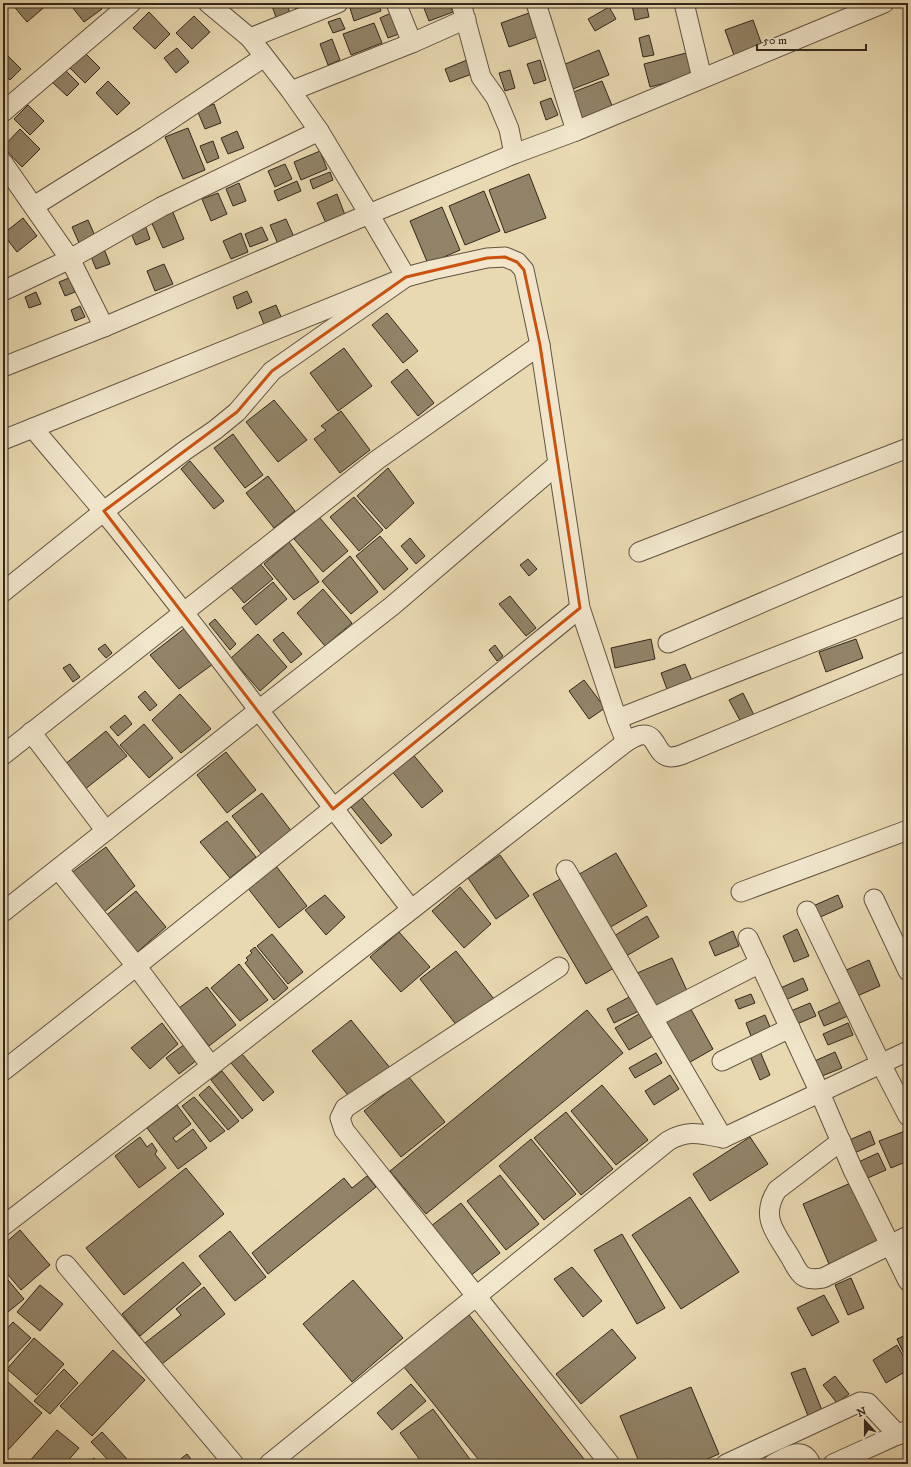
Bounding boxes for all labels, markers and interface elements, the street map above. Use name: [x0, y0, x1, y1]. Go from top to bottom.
scale bar: [757, 26, 866, 52]
text: 50 m: [763, 33, 787, 48]
north arrow: [845, 1401, 885, 1441]
text: N: [855, 1404, 868, 1421]

